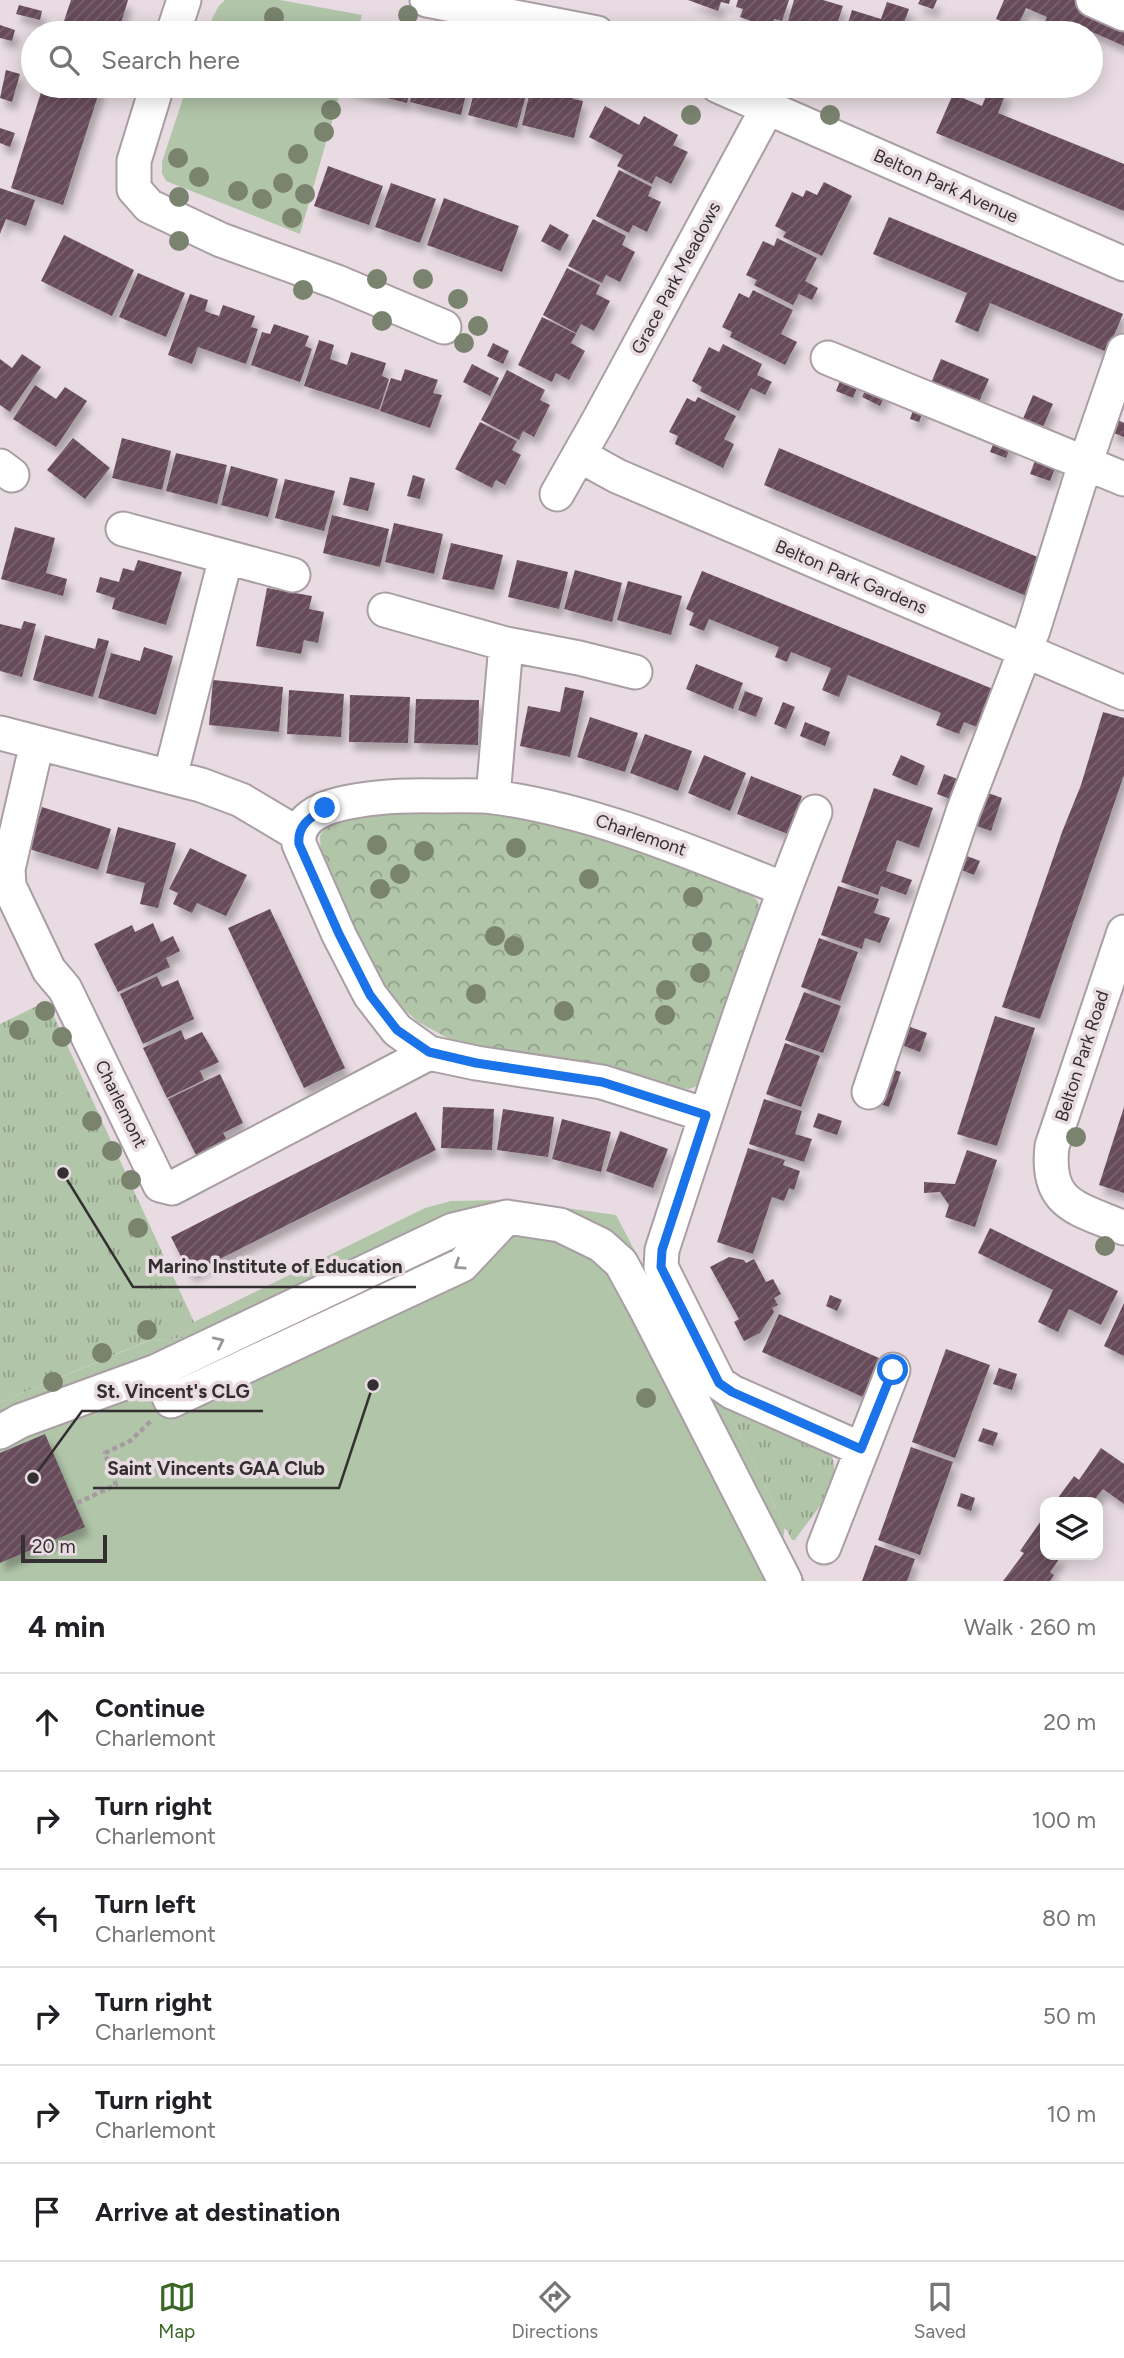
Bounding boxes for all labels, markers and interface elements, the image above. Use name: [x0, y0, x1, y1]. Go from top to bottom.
search box: [21, 21, 1103, 98]
icon: search: [45, 41, 83, 79]
text: Search here: [101, 44, 240, 76]
street label: Belton Park Avenue: [870, 144, 1022, 228]
street label: Grace Park Meadows: [627, 198, 725, 358]
street label: Belton Park Gardens: [772, 535, 930, 619]
route end: [309, 792, 340, 823]
street label: Charlemont: [593, 809, 690, 861]
street label: Belton Park Road: [1050, 988, 1114, 1124]
street label: Charlemont: [90, 1057, 152, 1152]
callout: Marino Institute of Education: [133, 1247, 416, 1287]
text: Marino Institute of Education: [148, 1255, 402, 1278]
one-way arrow: [454, 1257, 467, 1269]
one-way arrow: [212, 1336, 224, 1350]
route start: [877, 1354, 908, 1385]
callout: St. Vincent's CLG: [82, 1371, 263, 1411]
text: St. Vincent's CLG: [96, 1380, 250, 1403]
callout: Saint Vincents GAA Club: [93, 1448, 339, 1488]
text: Saint Vincents GAA Club: [107, 1457, 325, 1480]
map controls: [1040, 1497, 1103, 1560]
button: layers: [1040, 1497, 1103, 1560]
scale bar: [21, 1532, 107, 1564]
text: 20 m: [32, 1535, 76, 1558]
text: 4 min: [28, 1608, 105, 1645]
text: Walk · 260 m: [964, 1613, 1096, 1641]
text: Continue: [95, 1692, 205, 1724]
icon: ahead: [28, 1703, 66, 1741]
text: 20 m: [1043, 1708, 1096, 1736]
text: Charlemont: [95, 1724, 216, 1752]
text: Turn right: [95, 1790, 212, 1822]
icon: right: [28, 1801, 66, 1839]
text: 100 m: [1032, 1806, 1096, 1834]
text: Charlemont: [95, 1822, 216, 1850]
text: Turn left: [95, 1888, 196, 1920]
icon: left: [28, 1899, 66, 1937]
text: 80 m: [1042, 1904, 1096, 1932]
text: Charlemont: [95, 1920, 216, 1948]
text: Turn right: [95, 1986, 212, 2018]
icon: right: [28, 1997, 66, 2035]
text: 50 m: [1043, 2002, 1096, 2030]
text: Charlemont: [95, 2018, 216, 2046]
text: Turn right: [95, 2084, 212, 2116]
icon: right: [28, 2095, 66, 2133]
text: 10 m: [1047, 2100, 1096, 2128]
text: Charlemont: [95, 2116, 216, 2144]
icon: arrive: [28, 2193, 66, 2231]
text: Arrive at destination: [95, 2196, 340, 2228]
tab: Map: [158, 2278, 196, 2343]
tab: Directions: [511, 2278, 598, 2343]
tab: Saved: [914, 2278, 966, 2343]

